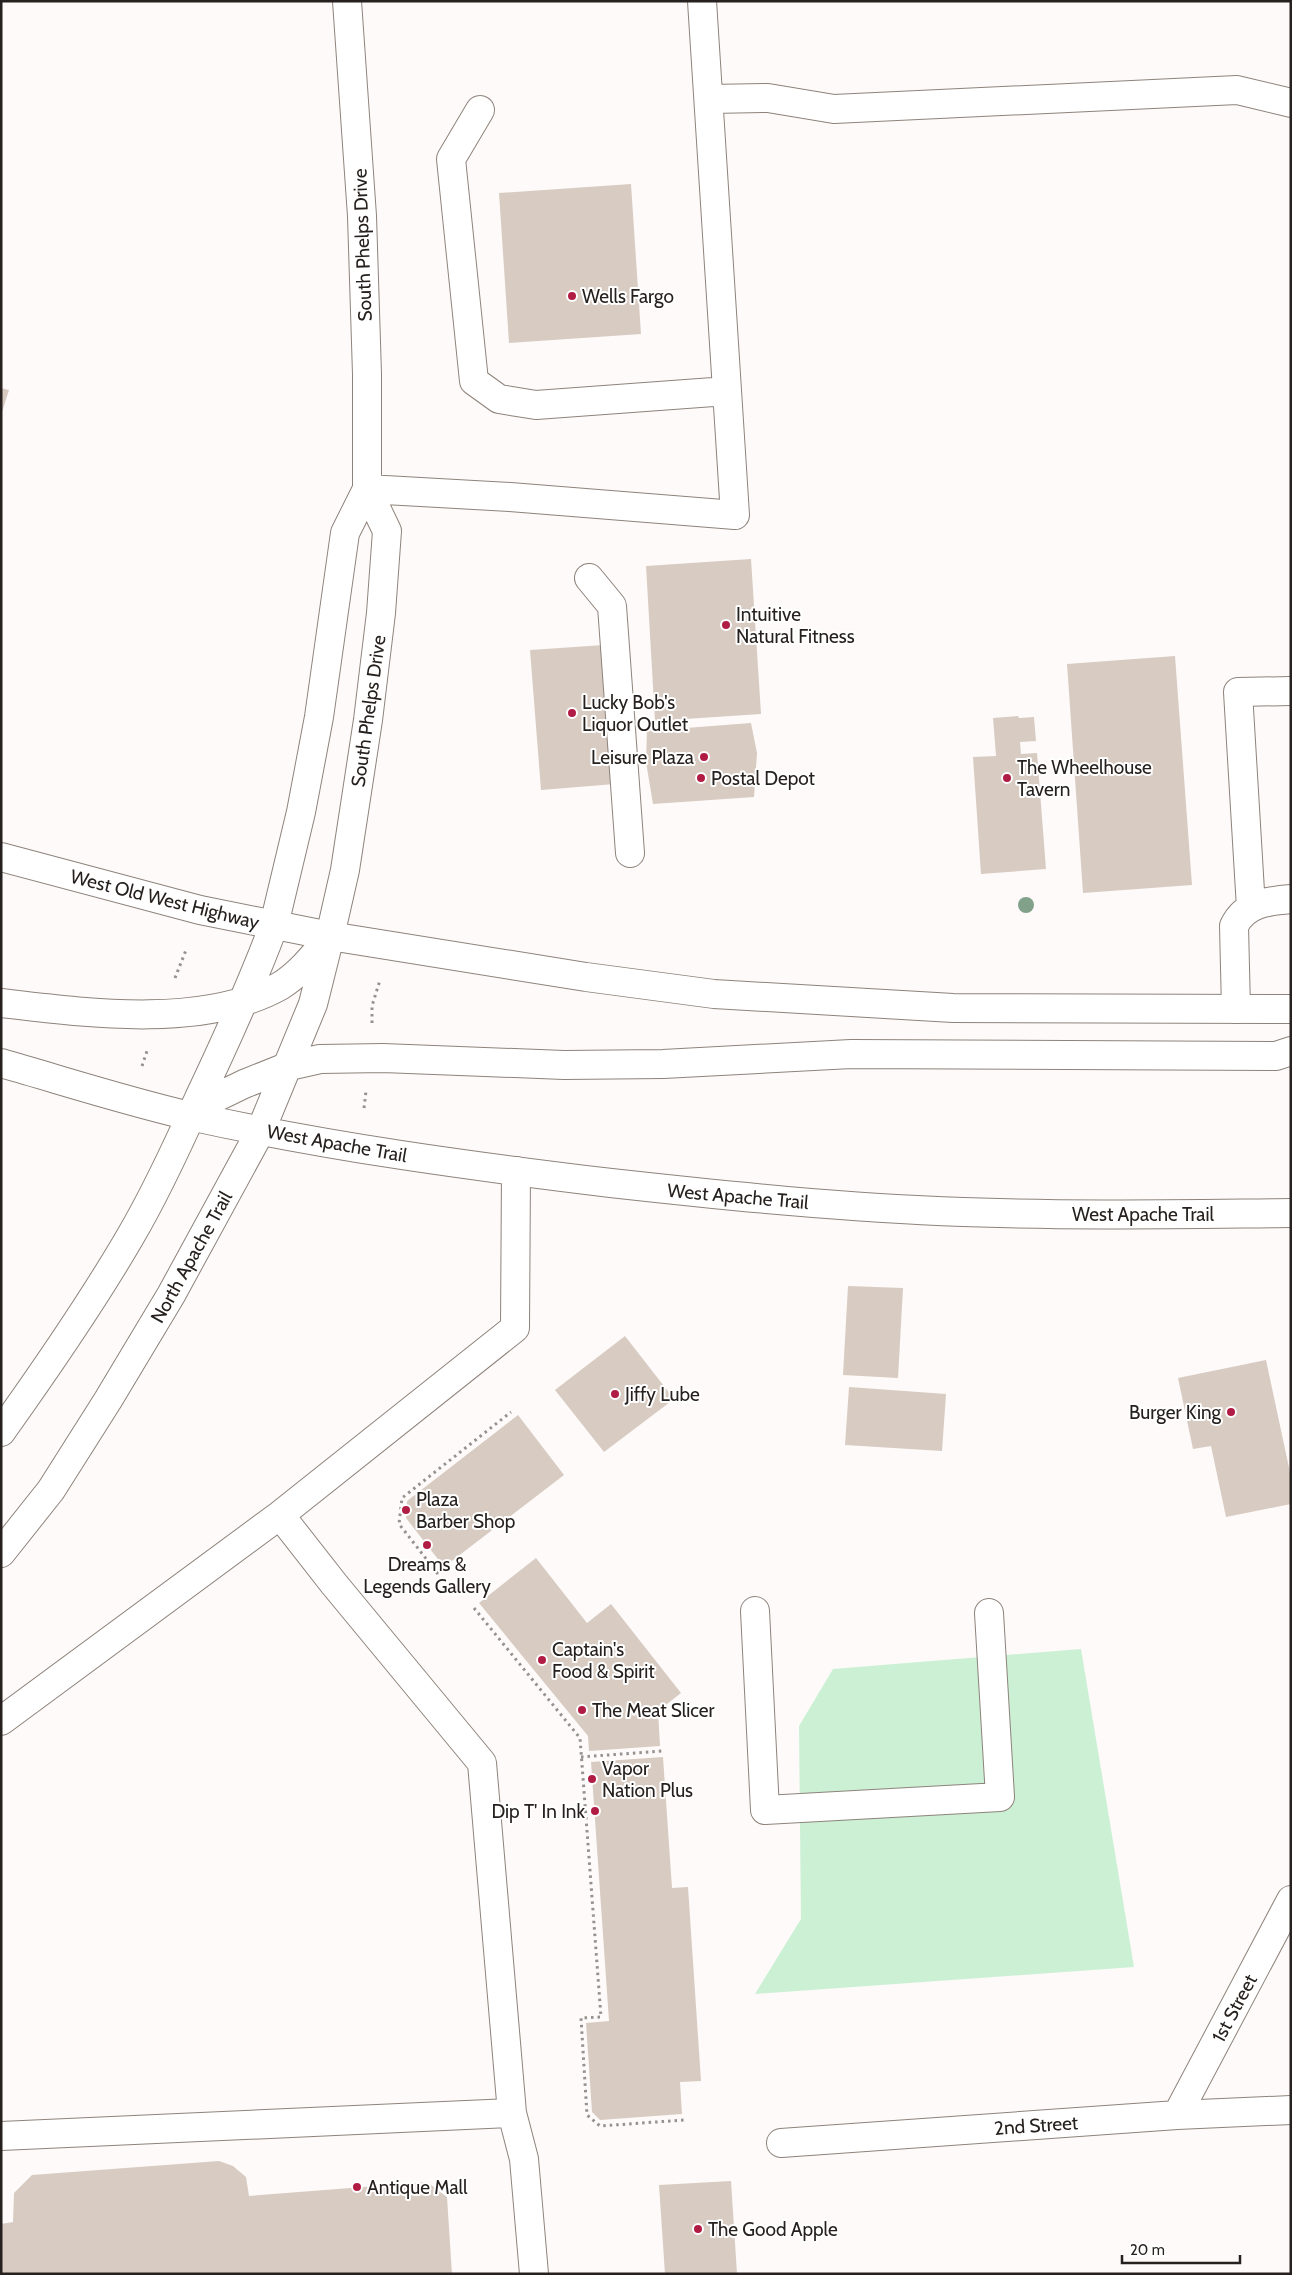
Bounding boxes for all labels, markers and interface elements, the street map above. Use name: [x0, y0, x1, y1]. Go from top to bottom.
street label: South Phelps Drive: [348, 168, 377, 322]
place label: Wells Fargo: [582, 285, 674, 308]
marker: Wells Fargo: [566, 290, 578, 302]
place label: Intuitive Natural Fitness: [736, 603, 855, 648]
marker: Intuitive Natural Fitness: [720, 619, 732, 631]
street label: South Phelps Drive: [346, 633, 391, 788]
place label: Lucky Bob's Liquor Outlet: [582, 691, 689, 736]
marker: Lucky Bob's Liquor Outlet: [566, 707, 578, 719]
place label: Leisure Plaza: [591, 746, 694, 769]
marker: Leisure Plaza: [698, 751, 710, 763]
place label: The Wheelhouse Tavern: [1017, 756, 1152, 801]
place label: Postal Depot: [711, 767, 816, 790]
marker: Postal Depot: [695, 772, 707, 784]
marker: The Wheelhouse Tavern: [1001, 772, 1013, 784]
street label: West Old West Highway: [68, 865, 262, 934]
street label: West Apache Trail: [265, 1120, 409, 1167]
street label: West Apache Trail: [666, 1179, 810, 1214]
street label: North Apache Trail: [146, 1187, 237, 1327]
street label: West Apache Trail: [1072, 1203, 1214, 1226]
place label: Jiffy Lube: [624, 1383, 700, 1406]
marker: Jiffy Lube: [609, 1388, 621, 1400]
place label: Burger King: [1129, 1401, 1222, 1424]
marker: Burger King: [1225, 1406, 1237, 1418]
place label: Plaza Barber Shop: [416, 1488, 515, 1533]
marker: Plaza Barber Shop: [400, 1504, 412, 1516]
marker: Dreams & Legends Gallery: [421, 1539, 433, 1551]
place label: Dreams & Legends Gallery: [363, 1553, 491, 1598]
place label: Captain's Food & Spirit: [552, 1638, 655, 1683]
marker: Captain's Food & Spirit: [536, 1654, 548, 1666]
place label: The Meat Slicer: [592, 1699, 715, 1722]
marker: The Meat Slicer: [576, 1704, 588, 1716]
place label: Vapor Nation Plus: [602, 1757, 693, 1802]
marker: Vapor Nation Plus: [586, 1773, 598, 1785]
place label: Dip T' In Ink: [491, 1800, 585, 1823]
marker: Dip T' In Ink: [589, 1805, 601, 1817]
street label: 1st Street: [1207, 1970, 1262, 2046]
street label: 2nd Street: [993, 2111, 1079, 2140]
place label: Antique Mall: [367, 2176, 468, 2199]
marker: Antique Mall: [351, 2181, 363, 2193]
place label: The Good Apple: [708, 2218, 838, 2241]
marker: The Good Apple: [692, 2223, 704, 2235]
scale bar: [1122, 2232, 1240, 2264]
text: 20 m: [1130, 2241, 1165, 2259]

